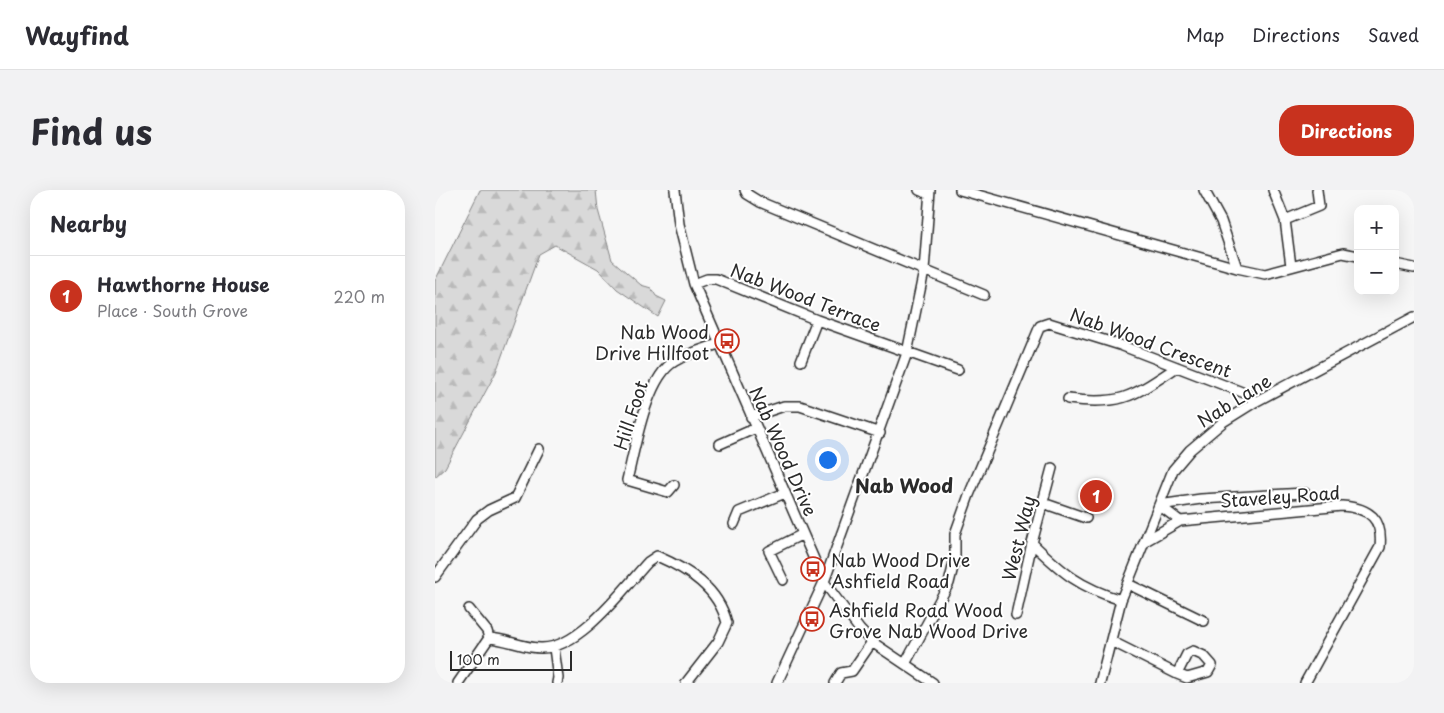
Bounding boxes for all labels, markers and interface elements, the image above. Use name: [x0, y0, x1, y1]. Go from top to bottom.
text: Wayfind: [25, 17, 129, 53]
text: Map: [1186, 21, 1224, 48]
text: Directions: [1252, 21, 1340, 48]
text: Saved: [1368, 21, 1419, 48]
text: Find us: [30, 104, 152, 157]
button: Directions: [1279, 105, 1414, 156]
map controls: [1354, 205, 1399, 295]
button: +: [1354, 205, 1399, 250]
text: Nearby: [50, 207, 127, 239]
button: −: [1354, 250, 1399, 295]
street label: Nab Wood Terrace: [727, 256, 885, 338]
text: Hawthorne House: [97, 270, 270, 298]
text: 1: [62, 284, 70, 308]
text: 220 m: [334, 284, 385, 308]
text: Place · South Grove: [97, 298, 248, 322]
street label: Nab Wood Crescent: [1066, 300, 1236, 384]
place label: Nab Wood Drive Hillfoot: [595, 318, 709, 366]
bus stop icon: Nab Wood Drive Hillfoot: [714, 328, 740, 354]
street label: Nab Lane: [1192, 367, 1276, 433]
street label: Hill Foot: [606, 377, 654, 453]
street label: Nab Wood Drive: [743, 382, 825, 520]
your location: [815, 447, 841, 473]
district label: Nab Wood: [855, 471, 953, 499]
pin: 1: [1080, 477, 1112, 515]
street label: Staveley Road: [1219, 478, 1341, 514]
street label: West Way: [994, 492, 1042, 584]
place label: Nab Wood Drive Ashfield Road: [831, 546, 970, 594]
bus stop icon: Nab Wood Drive Ashfield Road: [800, 556, 826, 582]
place label: Ashfield Road Wood Grove Nab Wood Drive: [829, 596, 1028, 644]
bus stop icon: Ashfield Road Wood Grove Nab Wood Drive: [799, 606, 825, 632]
scale bar: [450, 648, 573, 671]
text: 100 m: [457, 649, 500, 670]

